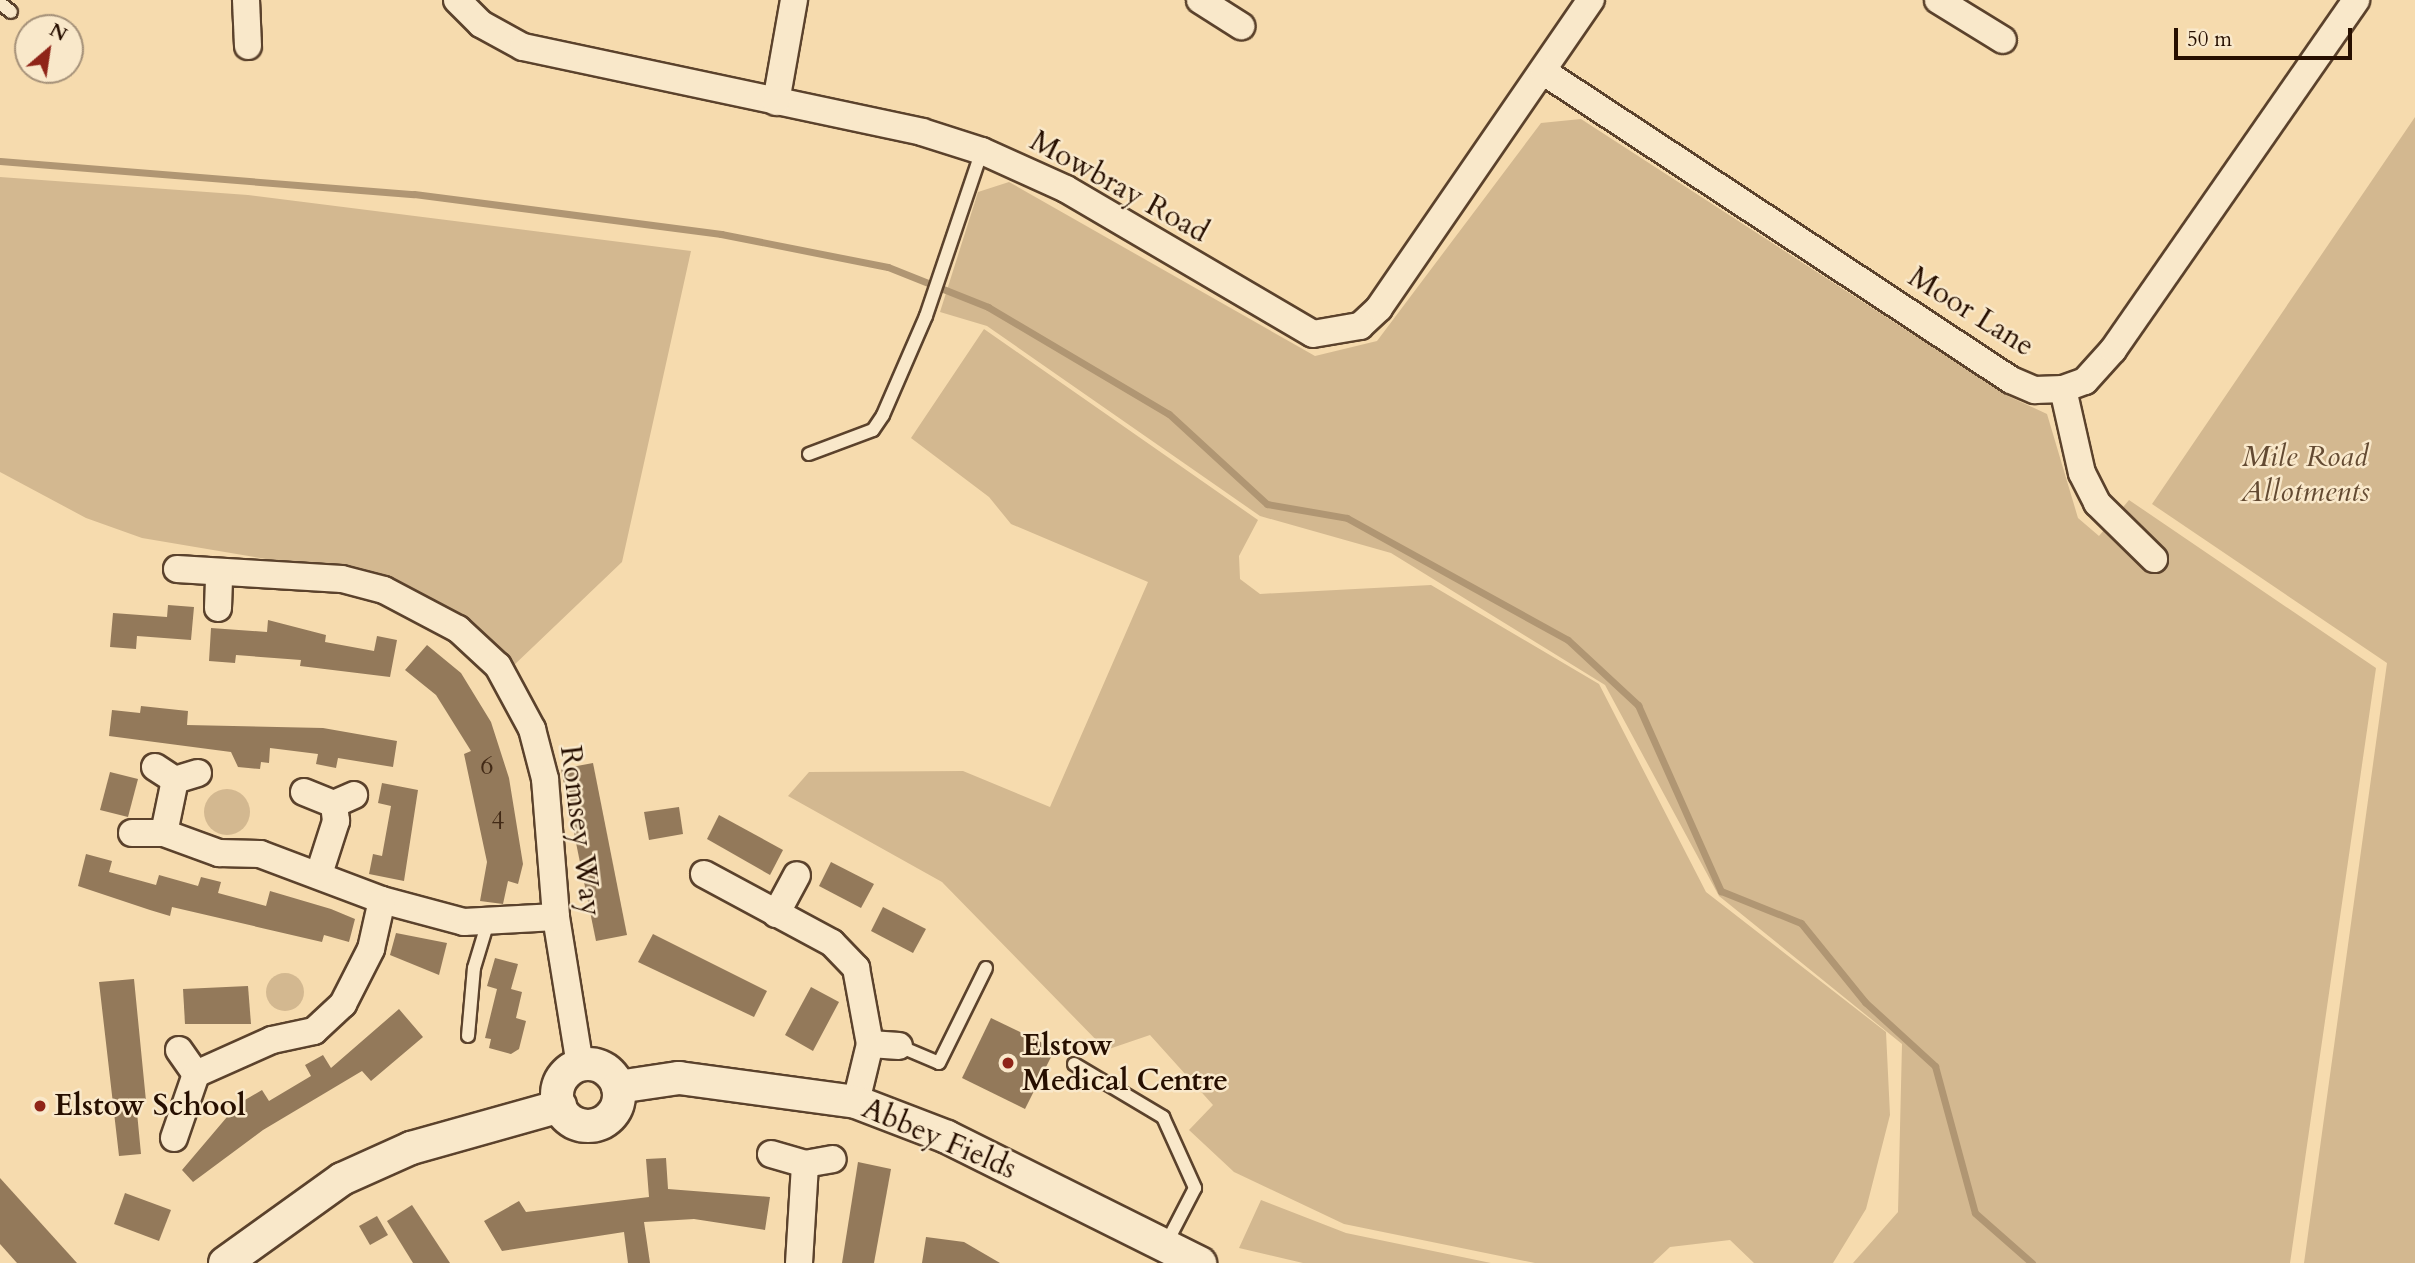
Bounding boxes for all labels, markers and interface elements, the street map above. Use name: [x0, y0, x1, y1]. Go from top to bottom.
north arrow: [14, 14, 84, 84]
scale bar: [2177, 14, 2356, 58]
text: N: [45, 17, 72, 48]
text: 50 m: [2187, 25, 2232, 54]
street label: Mowbray Road: [1024, 123, 1214, 251]
street label: Moor Lane: [1901, 259, 2041, 365]
park label: Mile Road Allotments: [2240, 439, 2370, 510]
street label: Romsey Way: [552, 744, 608, 918]
house number: 6: [480, 750, 494, 782]
house number: 4: [491, 805, 505, 837]
place label: Elstow Medical Centre: [1022, 1028, 1228, 1098]
marker: Elstow Medical Centre: [1000, 1055, 1016, 1071]
place label: Elstow School: [54, 1088, 246, 1124]
street label: Abbey Fields: [857, 1090, 1021, 1188]
marker: Elstow School: [32, 1098, 48, 1114]

